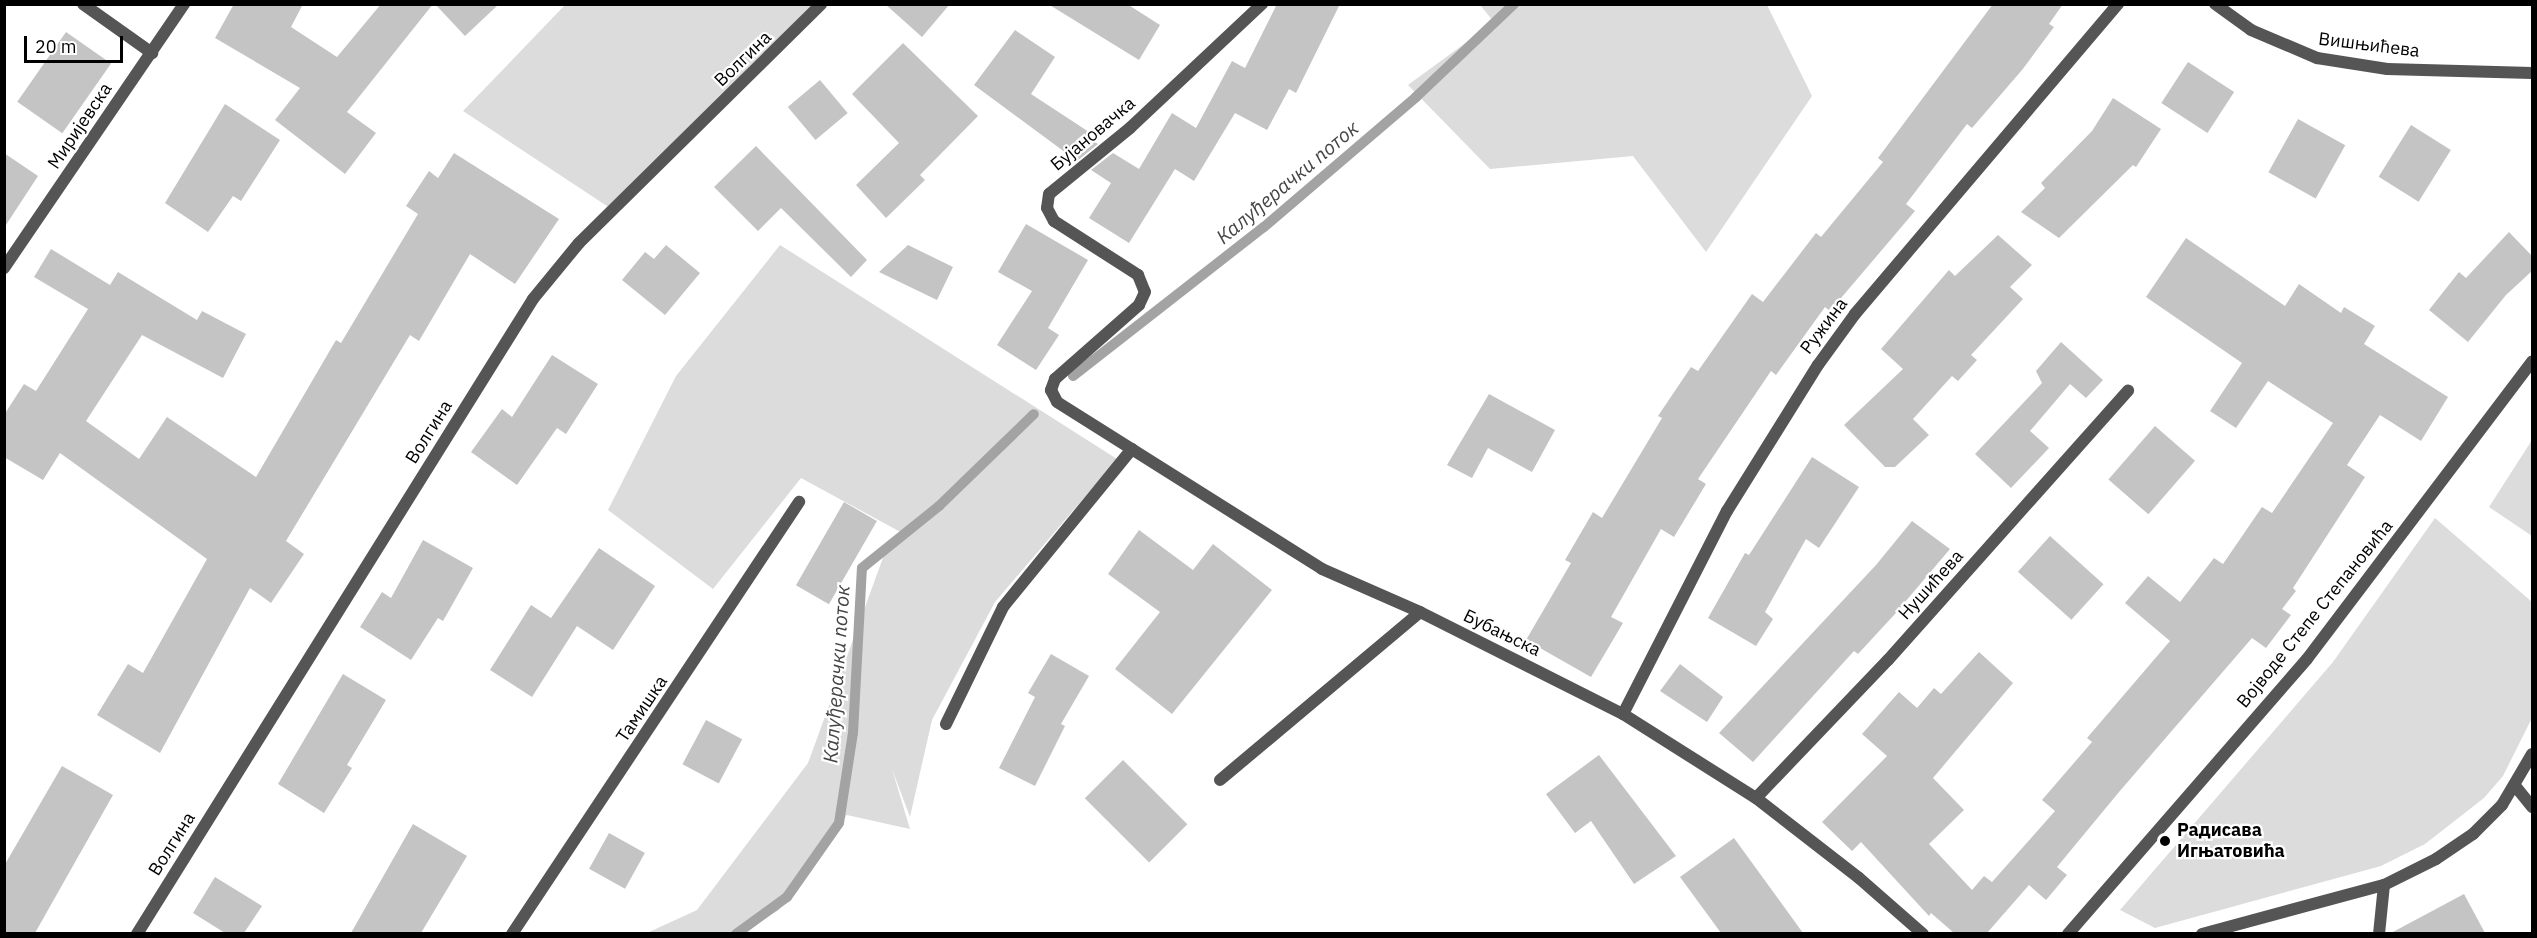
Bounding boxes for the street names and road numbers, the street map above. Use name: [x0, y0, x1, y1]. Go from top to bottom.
street label: Волгина: [710, 27, 776, 91]
street label: Вишњићева: [2317, 28, 2421, 62]
street label: Миријевска: [43, 79, 117, 173]
street label: Бујановачка: [1046, 92, 1140, 176]
street label: Ружина: [1796, 294, 1852, 358]
street label: Волгина: [401, 396, 457, 468]
street label: Војводе Степе Степановића: [2233, 516, 2397, 712]
street label: Нушићева: [1894, 546, 1968, 624]
street label: Бубањска: [1460, 605, 1544, 661]
street label: Тамишка: [612, 672, 672, 746]
street label: Волгина: [144, 808, 200, 880]

